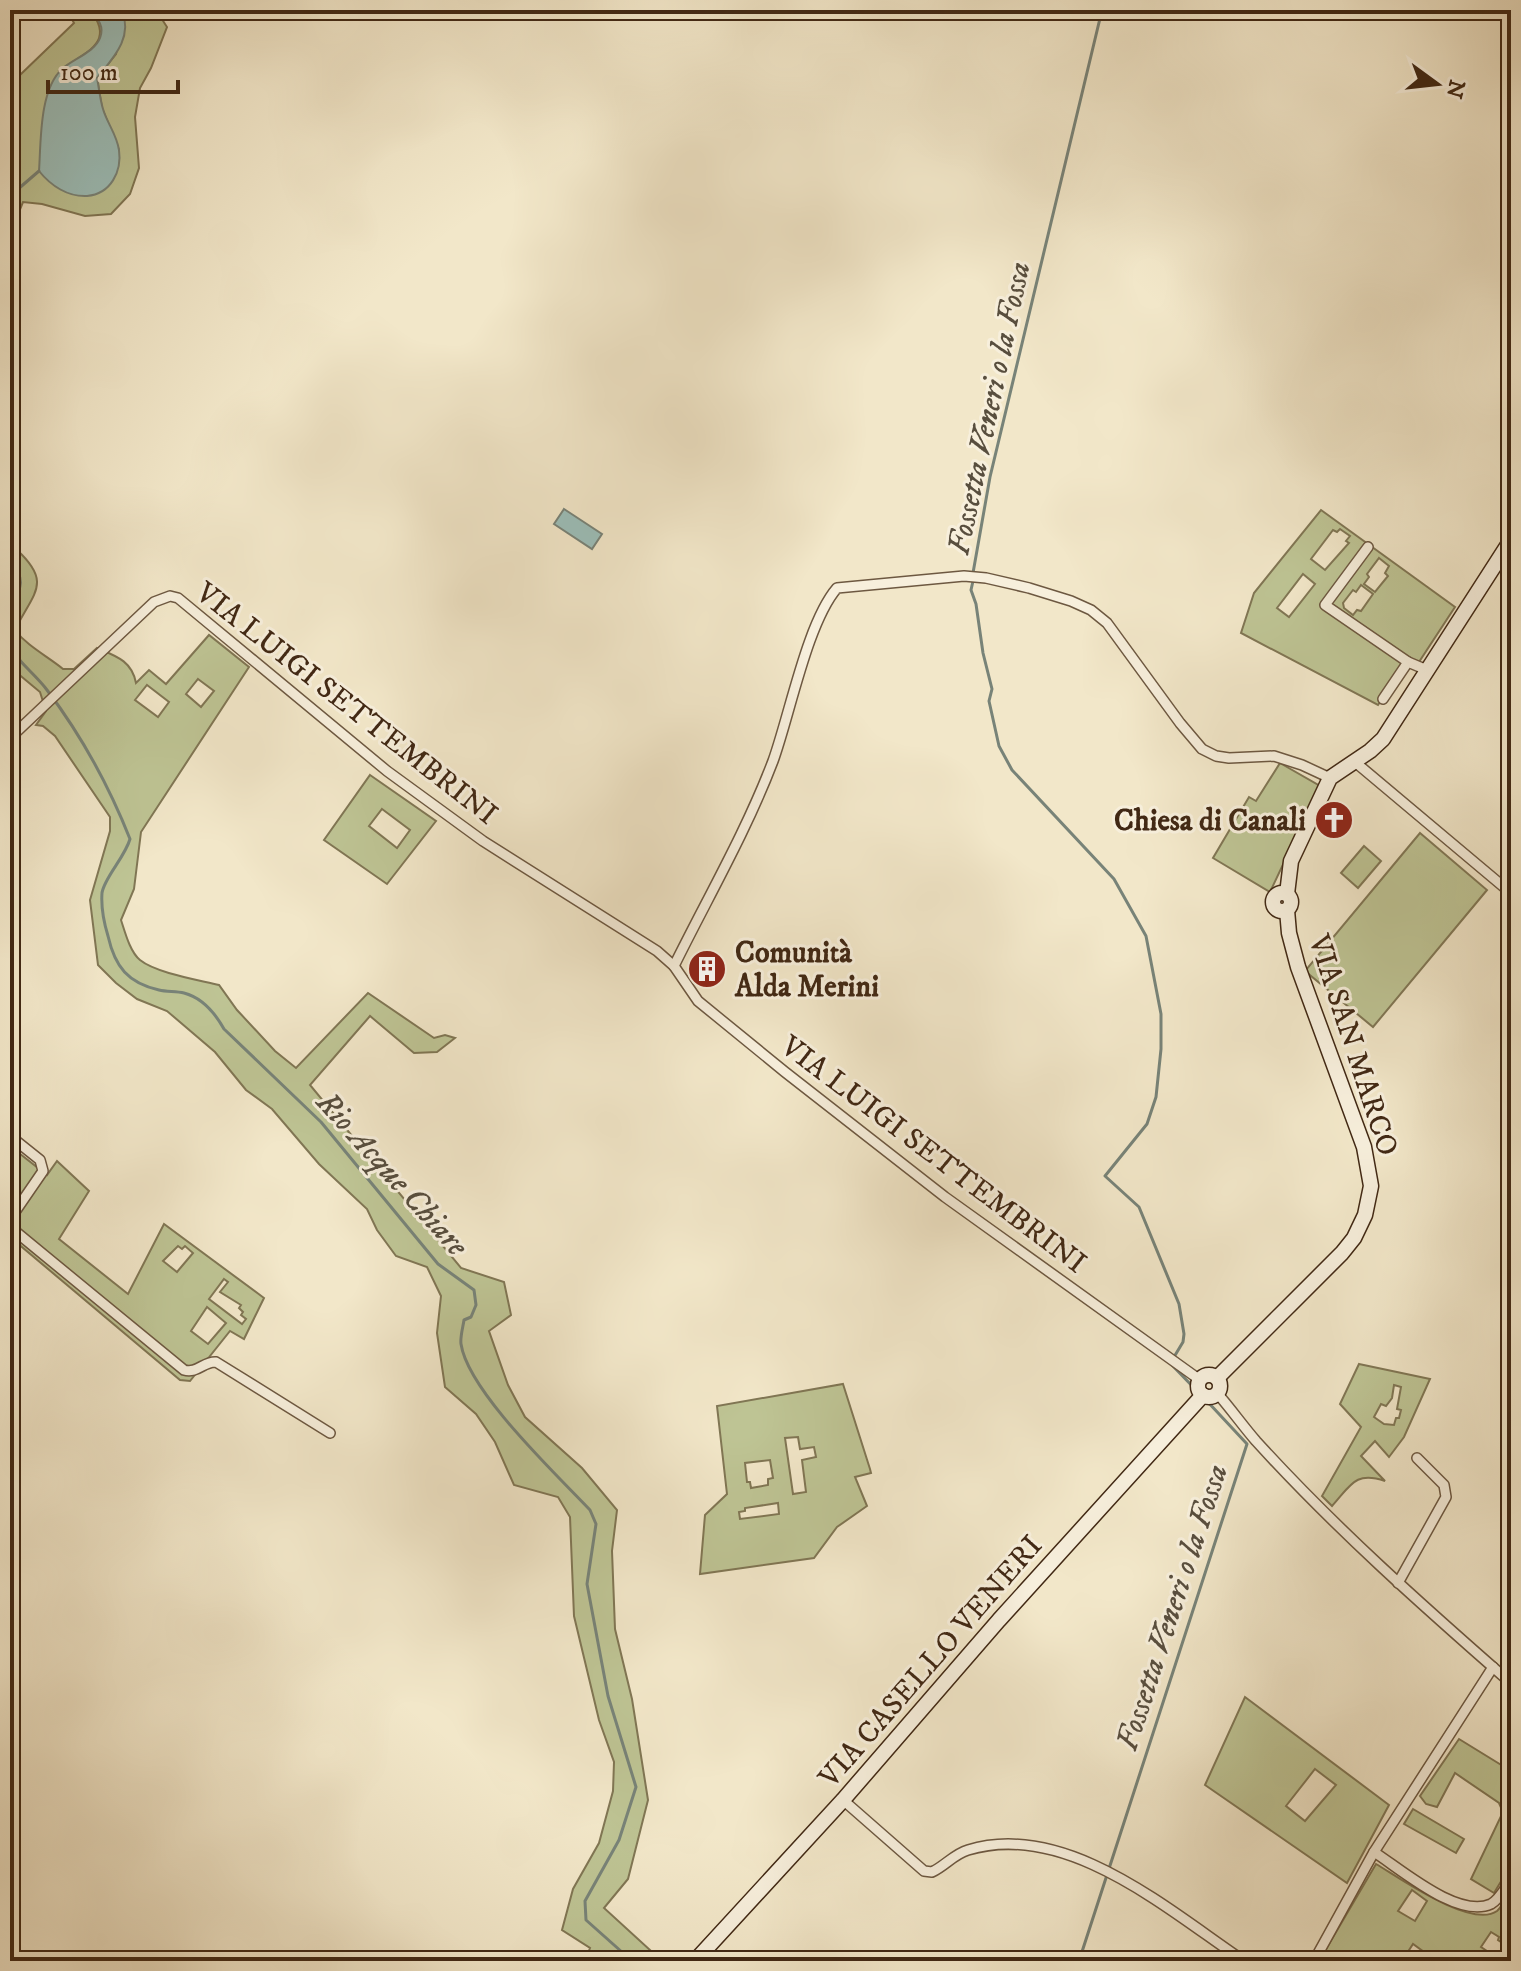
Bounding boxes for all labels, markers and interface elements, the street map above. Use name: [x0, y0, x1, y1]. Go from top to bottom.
scale bar: [48, 44, 178, 94]
north arrow: [1397, 44, 1477, 124]
text: 100 m: [60, 58, 118, 88]
text: N: [1439, 77, 1470, 101]
water label: Fossetta Veneri o la Fossa: [939, 258, 1041, 559]
street label: VIA LUIGI SETTEMBRINI: [187, 574, 504, 834]
church icon: Chiesa di Canali: [1313, 799, 1355, 841]
place label: Chiesa di Canali: [1114, 803, 1306, 840]
street label: VIA SAN MARCO: [1299, 929, 1406, 1161]
place label: Comunità Alda Merini: [734, 935, 879, 1006]
building icon: Comunità Alda Merini: [686, 948, 728, 990]
street label: VIA LUIGI SETTEMBRINI: [772, 1028, 1093, 1282]
water label: Rio Acque Chiare: [306, 1083, 477, 1266]
water label: Fossetta Veneri o la Fossa: [1108, 1459, 1238, 1756]
street label: VIA CASELLO VENERI: [811, 1528, 1051, 1796]

